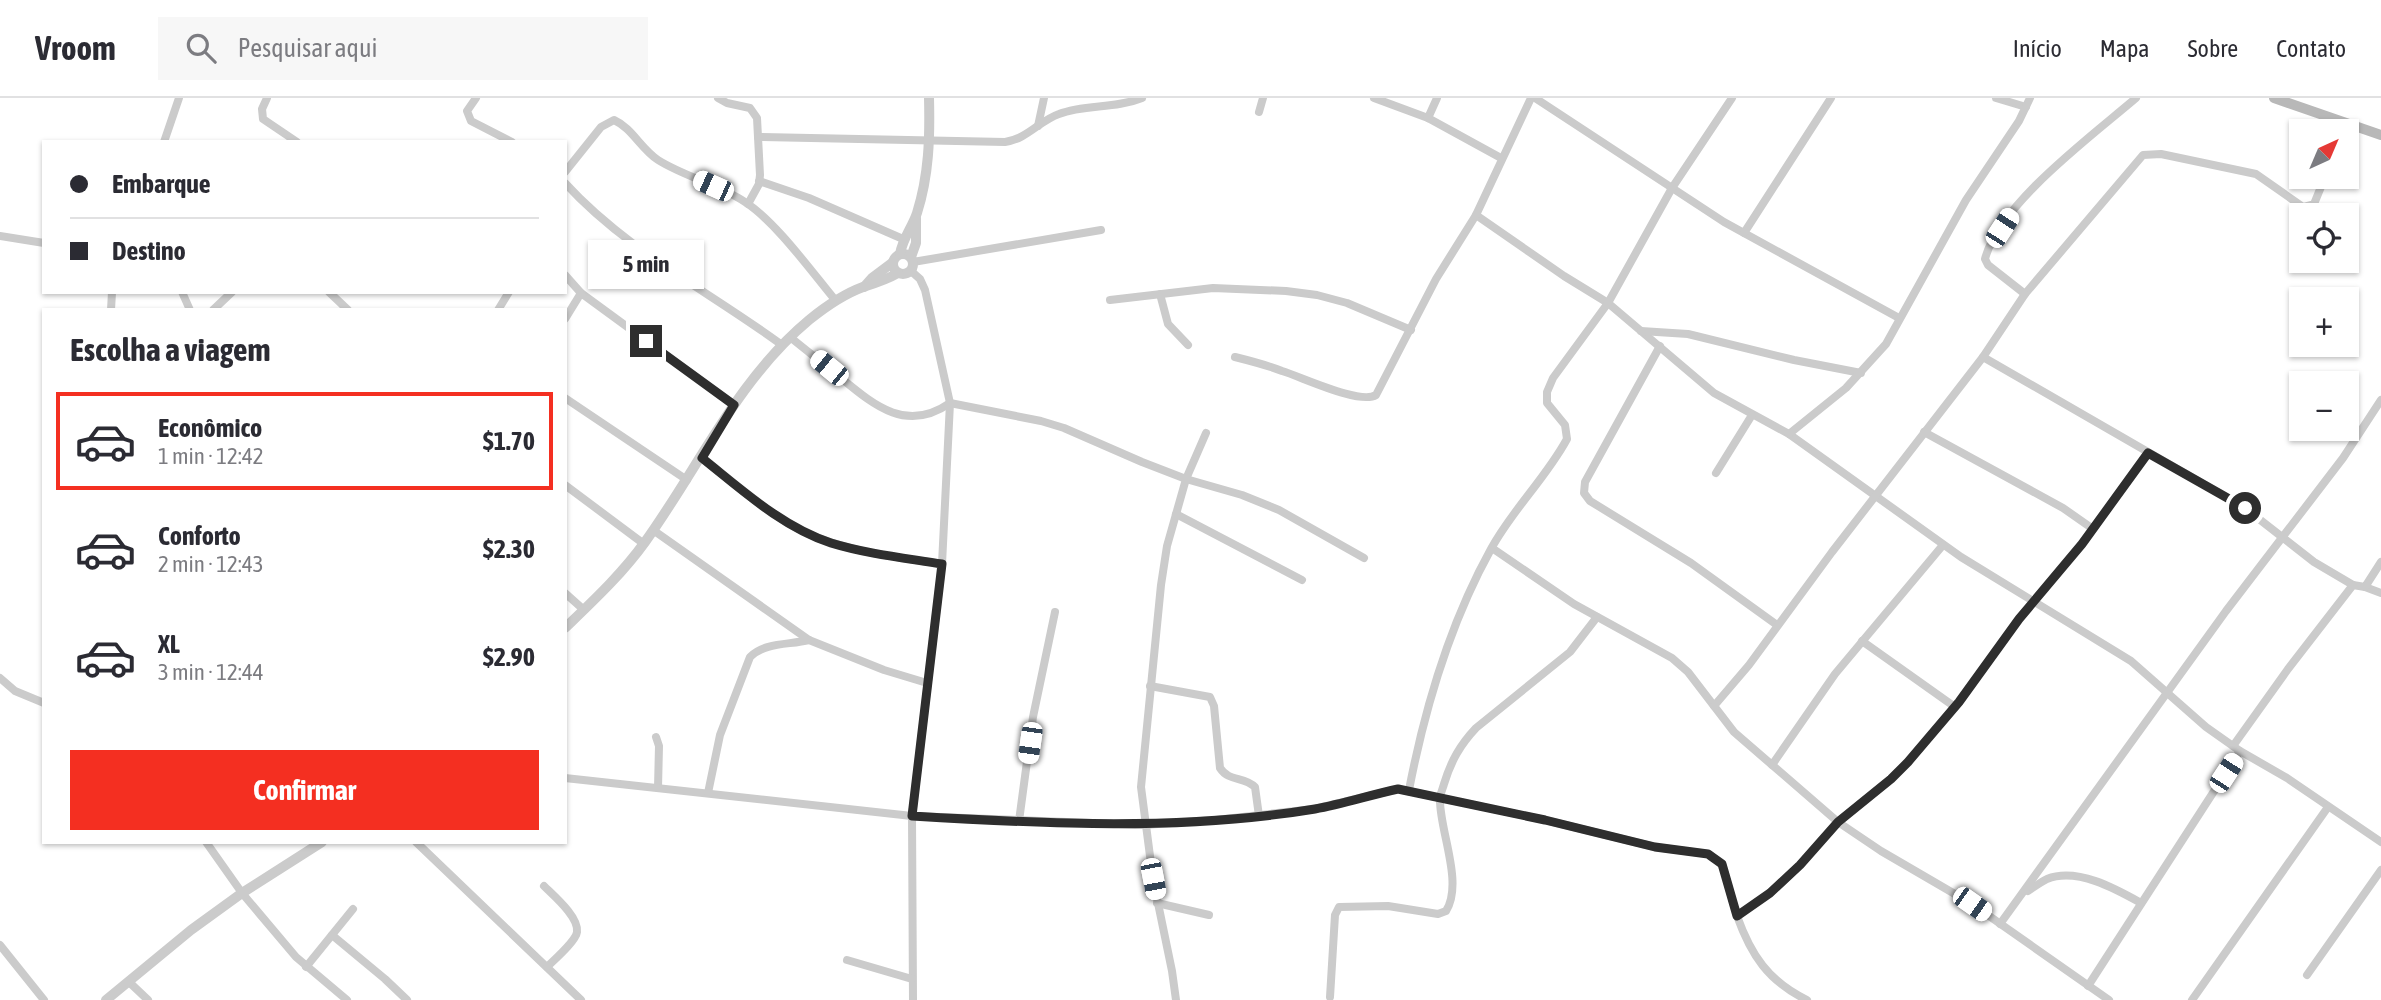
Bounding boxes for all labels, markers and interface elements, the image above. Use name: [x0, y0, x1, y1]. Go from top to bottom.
search box: [158, 17, 648, 80]
text: Vroom: [35, 29, 116, 67]
icon: search: [182, 29, 220, 67]
text: Pesquisar aqui: [238, 33, 377, 63]
text: Início: [2013, 35, 2062, 62]
text: Mapa: [2100, 35, 2150, 62]
text: Sobre: [2188, 35, 2238, 62]
text: Contato: [2276, 35, 2346, 62]
north arrow: [2289, 119, 2359, 189]
map controls: [2289, 119, 2359, 441]
car: [690, 168, 737, 204]
text: Embarque: [112, 169, 211, 199]
button: locate: [2289, 203, 2359, 273]
car: [1982, 205, 2023, 251]
text: Destino: [112, 236, 186, 266]
callout: 5 min: [588, 240, 704, 288]
text: 5 min: [623, 251, 669, 277]
button: +: [2289, 287, 2359, 357]
route end: [630, 325, 662, 357]
text: Escolha a viagem: [70, 331, 270, 368]
car: [807, 347, 852, 389]
button: −: [2289, 371, 2359, 441]
icon: car: [74, 410, 137, 473]
text: Econômico: [158, 413, 262, 443]
text: $1.70: [483, 426, 535, 456]
text: 1 min · 12:42: [158, 443, 264, 469]
route start: [2229, 492, 2261, 524]
icon: car: [74, 518, 137, 581]
text: Conforto: [158, 521, 241, 551]
text: $2.30: [483, 534, 535, 564]
text: 2 min · 12:43: [158, 551, 264, 577]
icon: car: [74, 626, 137, 689]
text: XL: [158, 629, 180, 659]
text: $2.90: [483, 642, 535, 672]
text: 3 min · 12:44: [158, 659, 264, 685]
car: [1017, 721, 1044, 765]
button: Confirmar: [70, 750, 539, 830]
car: [2206, 750, 2247, 796]
car: [1139, 856, 1168, 902]
car: [1949, 883, 1996, 925]

